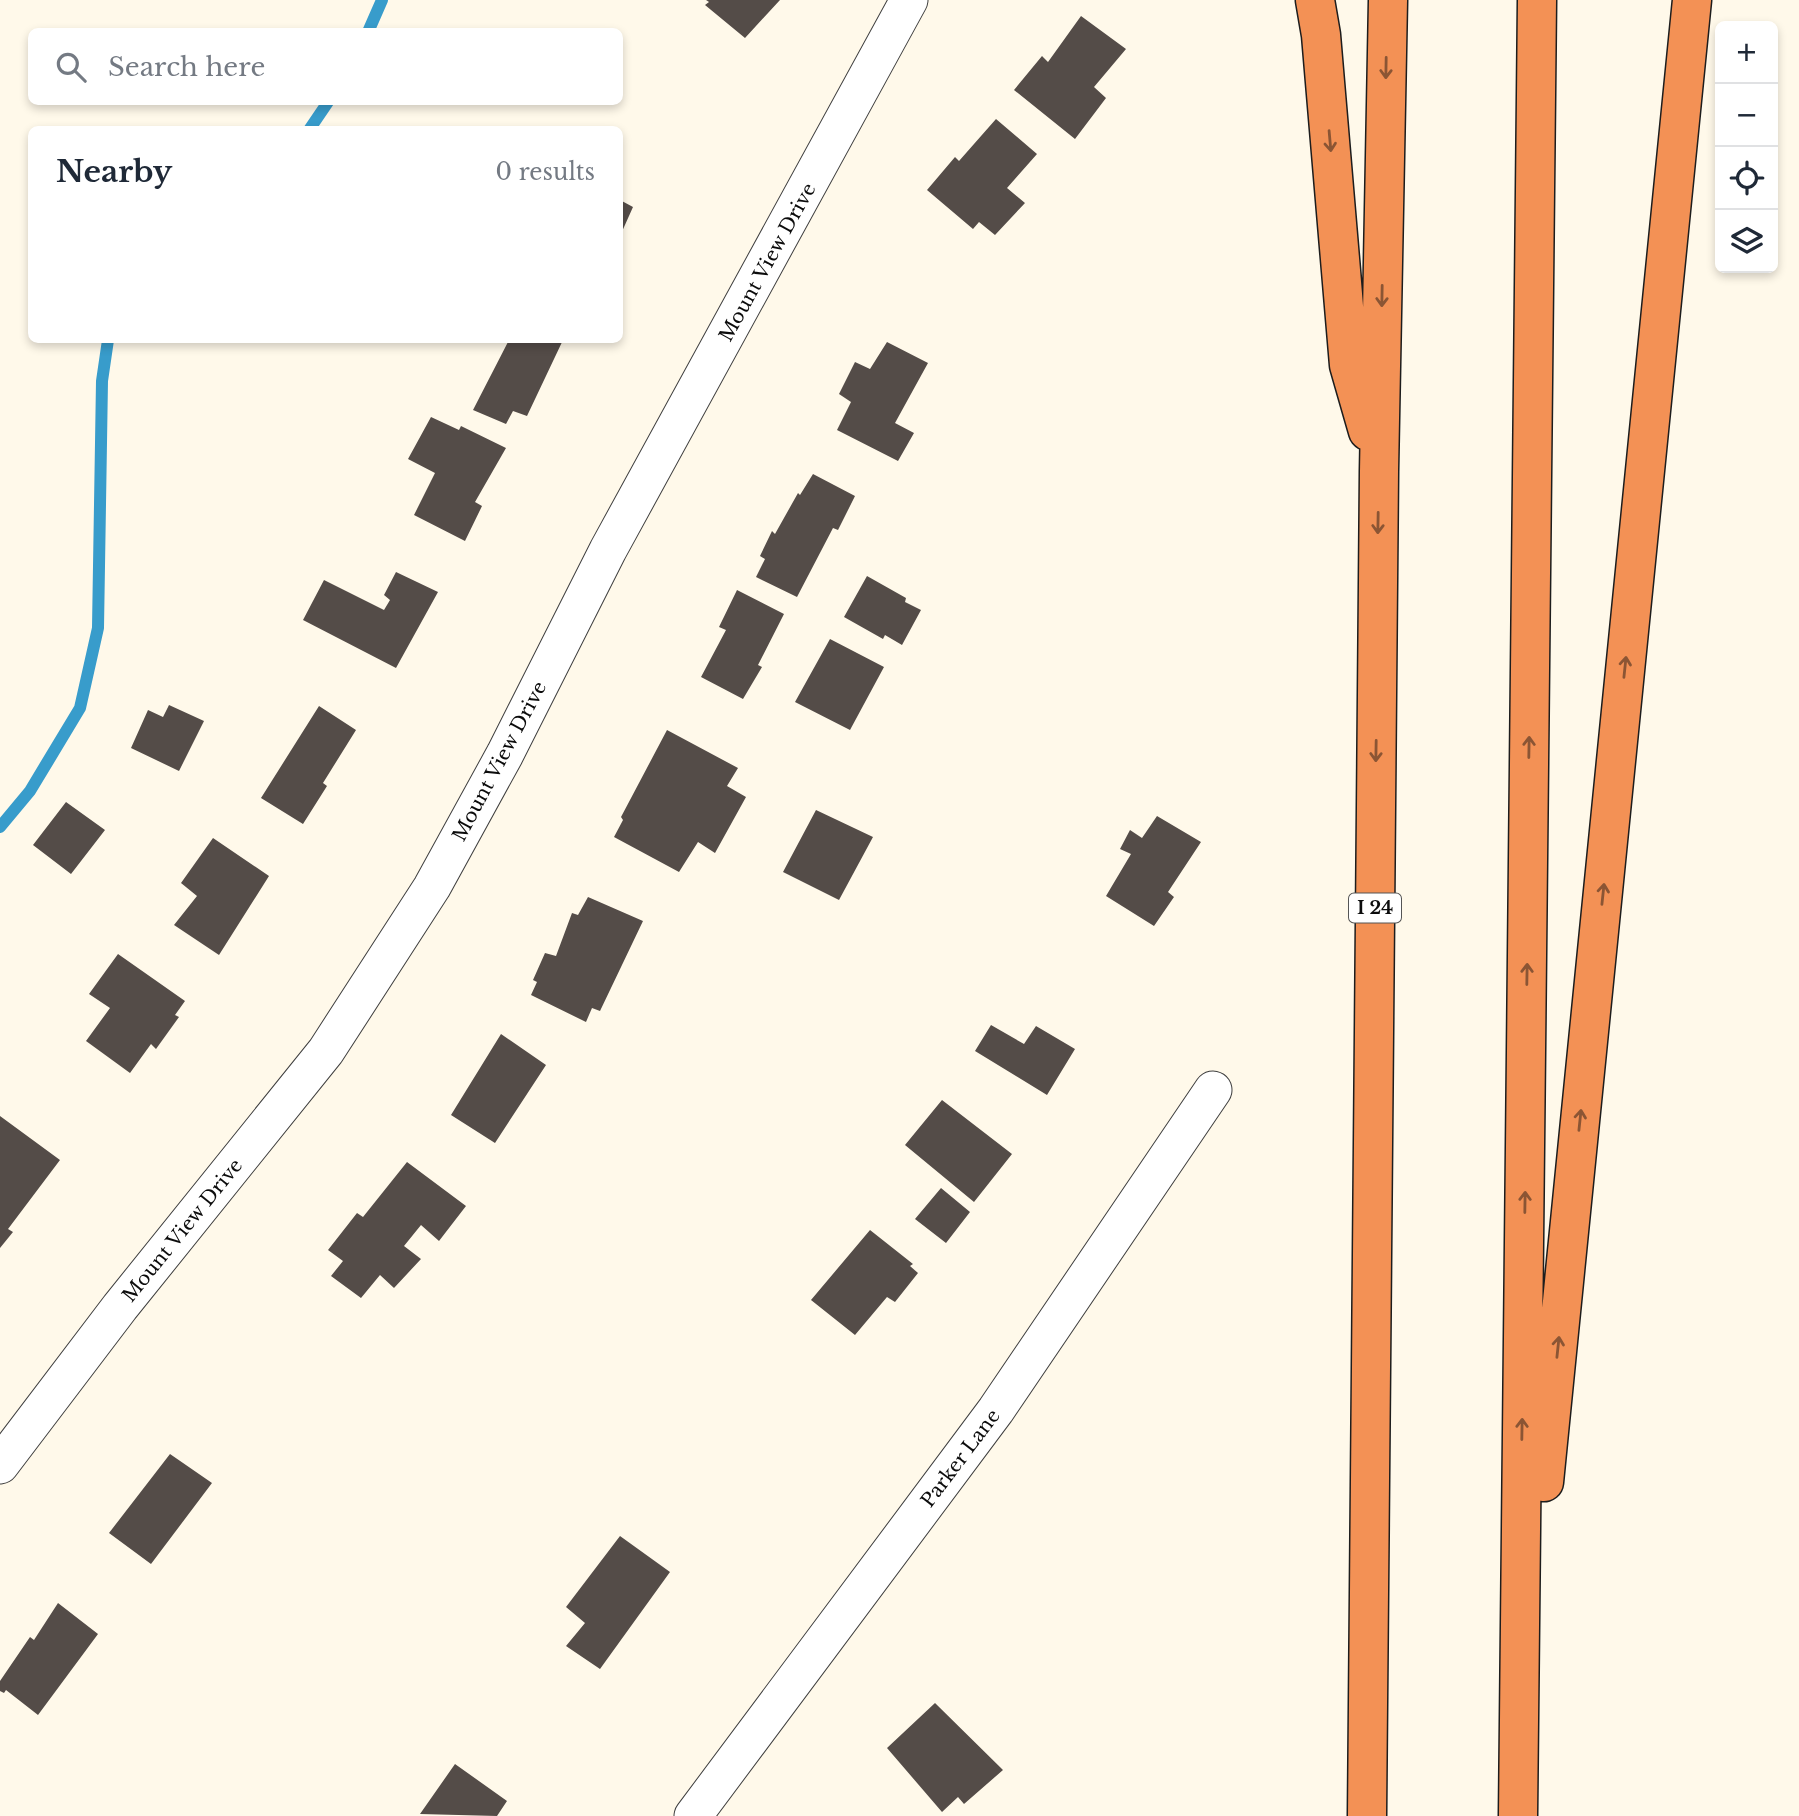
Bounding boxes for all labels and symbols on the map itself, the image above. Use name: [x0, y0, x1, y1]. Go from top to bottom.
one-way arrow: [1380, 56, 1393, 79]
one-way arrow: [1324, 129, 1337, 152]
street label: Mount View Drive: [714, 179, 821, 345]
one-way arrow: [1375, 284, 1389, 307]
one-way arrow: [1371, 511, 1385, 534]
one-way arrow: [1619, 657, 1632, 679]
street label: Mount View Drive: [448, 677, 551, 845]
one-way arrow: [1522, 736, 1536, 759]
one-way arrow: [1369, 739, 1383, 762]
one-way arrow: [1597, 883, 1610, 906]
road number: I 24: [1349, 894, 1401, 923]
one-way arrow: [1520, 963, 1534, 986]
one-way arrow: [1574, 1109, 1587, 1132]
street label: Mount View Drive: [118, 1154, 247, 1307]
one-way arrow: [1518, 1191, 1531, 1214]
one-way arrow: [1551, 1336, 1564, 1358]
street label: Parker Lane: [916, 1405, 1005, 1512]
one-way arrow: [1515, 1418, 1529, 1441]

